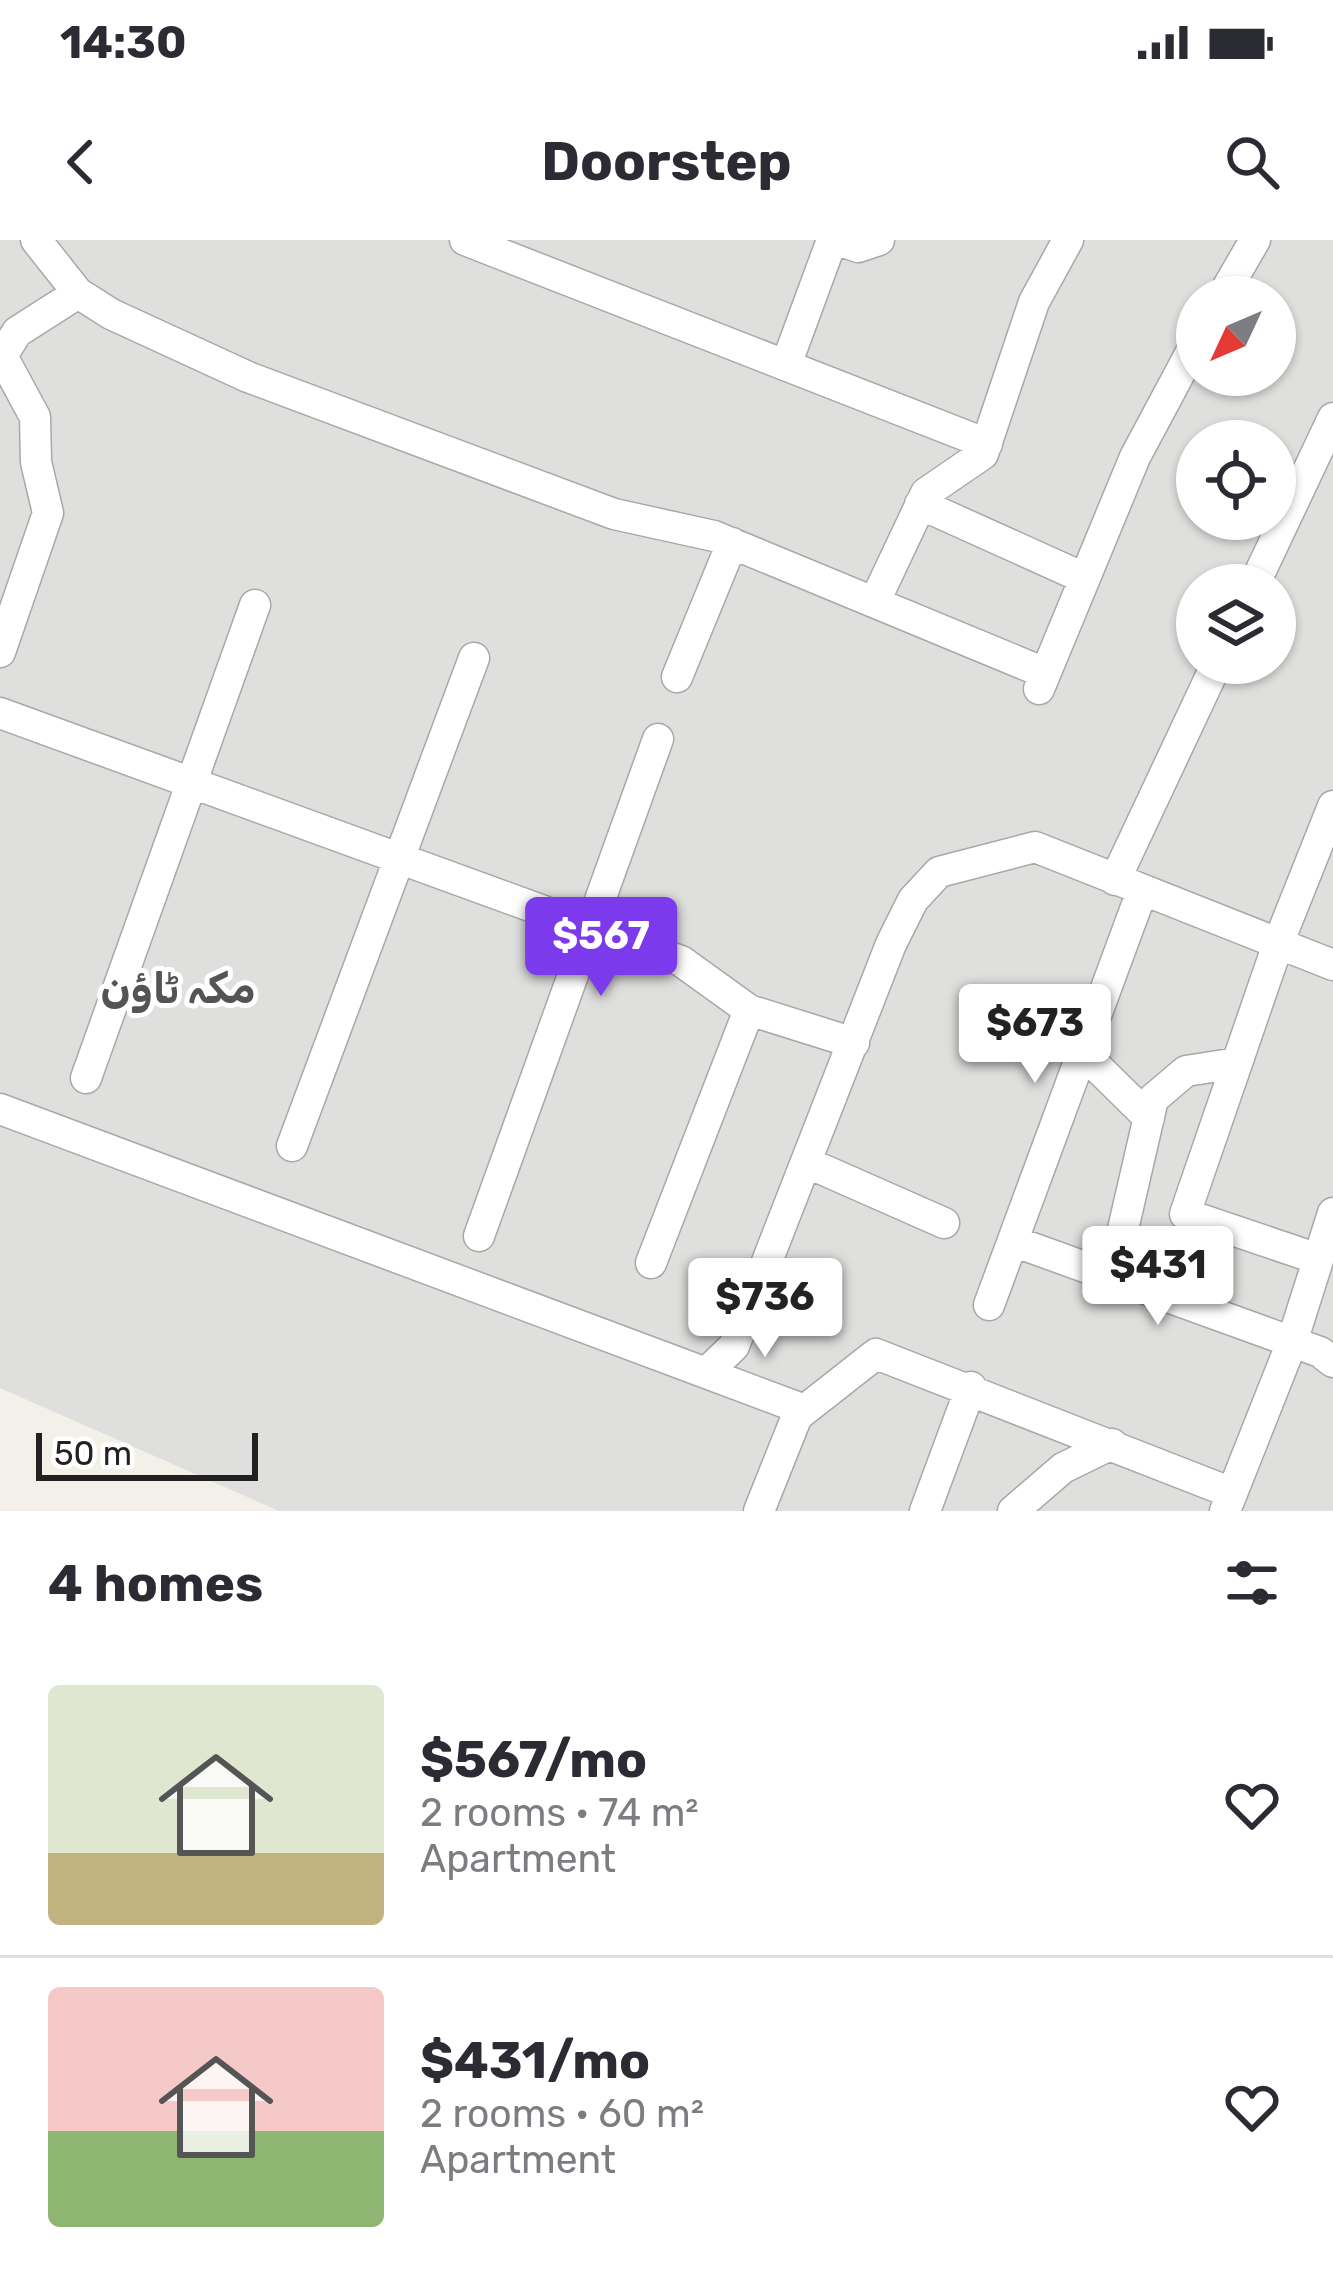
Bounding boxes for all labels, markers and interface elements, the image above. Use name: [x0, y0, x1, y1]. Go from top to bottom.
text: 14:30: [60, 16, 187, 69]
icon: back: [48, 129, 114, 195]
icon: search: [1219, 129, 1285, 195]
text: Doorstep: [541, 130, 792, 194]
north arrow: [1176, 276, 1296, 396]
map controls: [1176, 276, 1296, 684]
button: locate: [1176, 420, 1296, 540]
button: layers: [1176, 564, 1296, 684]
pin: $567: [530, 897, 672, 999]
text: $567: [552, 913, 650, 959]
district label: مکہ ٹاؤن: [101, 964, 255, 1014]
pin: $673: [964, 984, 1106, 1086]
text: $673: [986, 1000, 1084, 1046]
pin: $431: [1087, 1226, 1229, 1328]
text: $431: [1109, 1242, 1207, 1288]
pin: $736: [694, 1258, 836, 1360]
text: $736: [715, 1274, 815, 1320]
scale bar: [36, 1427, 258, 1480]
text: 50 m: [54, 1434, 132, 1473]
icon: filters: [1219, 1550, 1285, 1616]
text: 4 homes: [48, 1553, 263, 1614]
text: $567/mo: [420, 1729, 647, 1790]
icon: home: [144, 1733, 288, 1877]
icon: heart: [1219, 1772, 1285, 1838]
text: 2 rooms · 74 m²: [420, 1790, 699, 1836]
text: Apartment: [420, 1836, 616, 1882]
text: $431/mo: [420, 2030, 650, 2091]
icon: home: [144, 2035, 288, 2179]
icon: heart: [1219, 2074, 1285, 2140]
text: 2 rooms · 60 m²: [420, 2091, 704, 2137]
text: Apartment: [420, 2137, 616, 2183]

